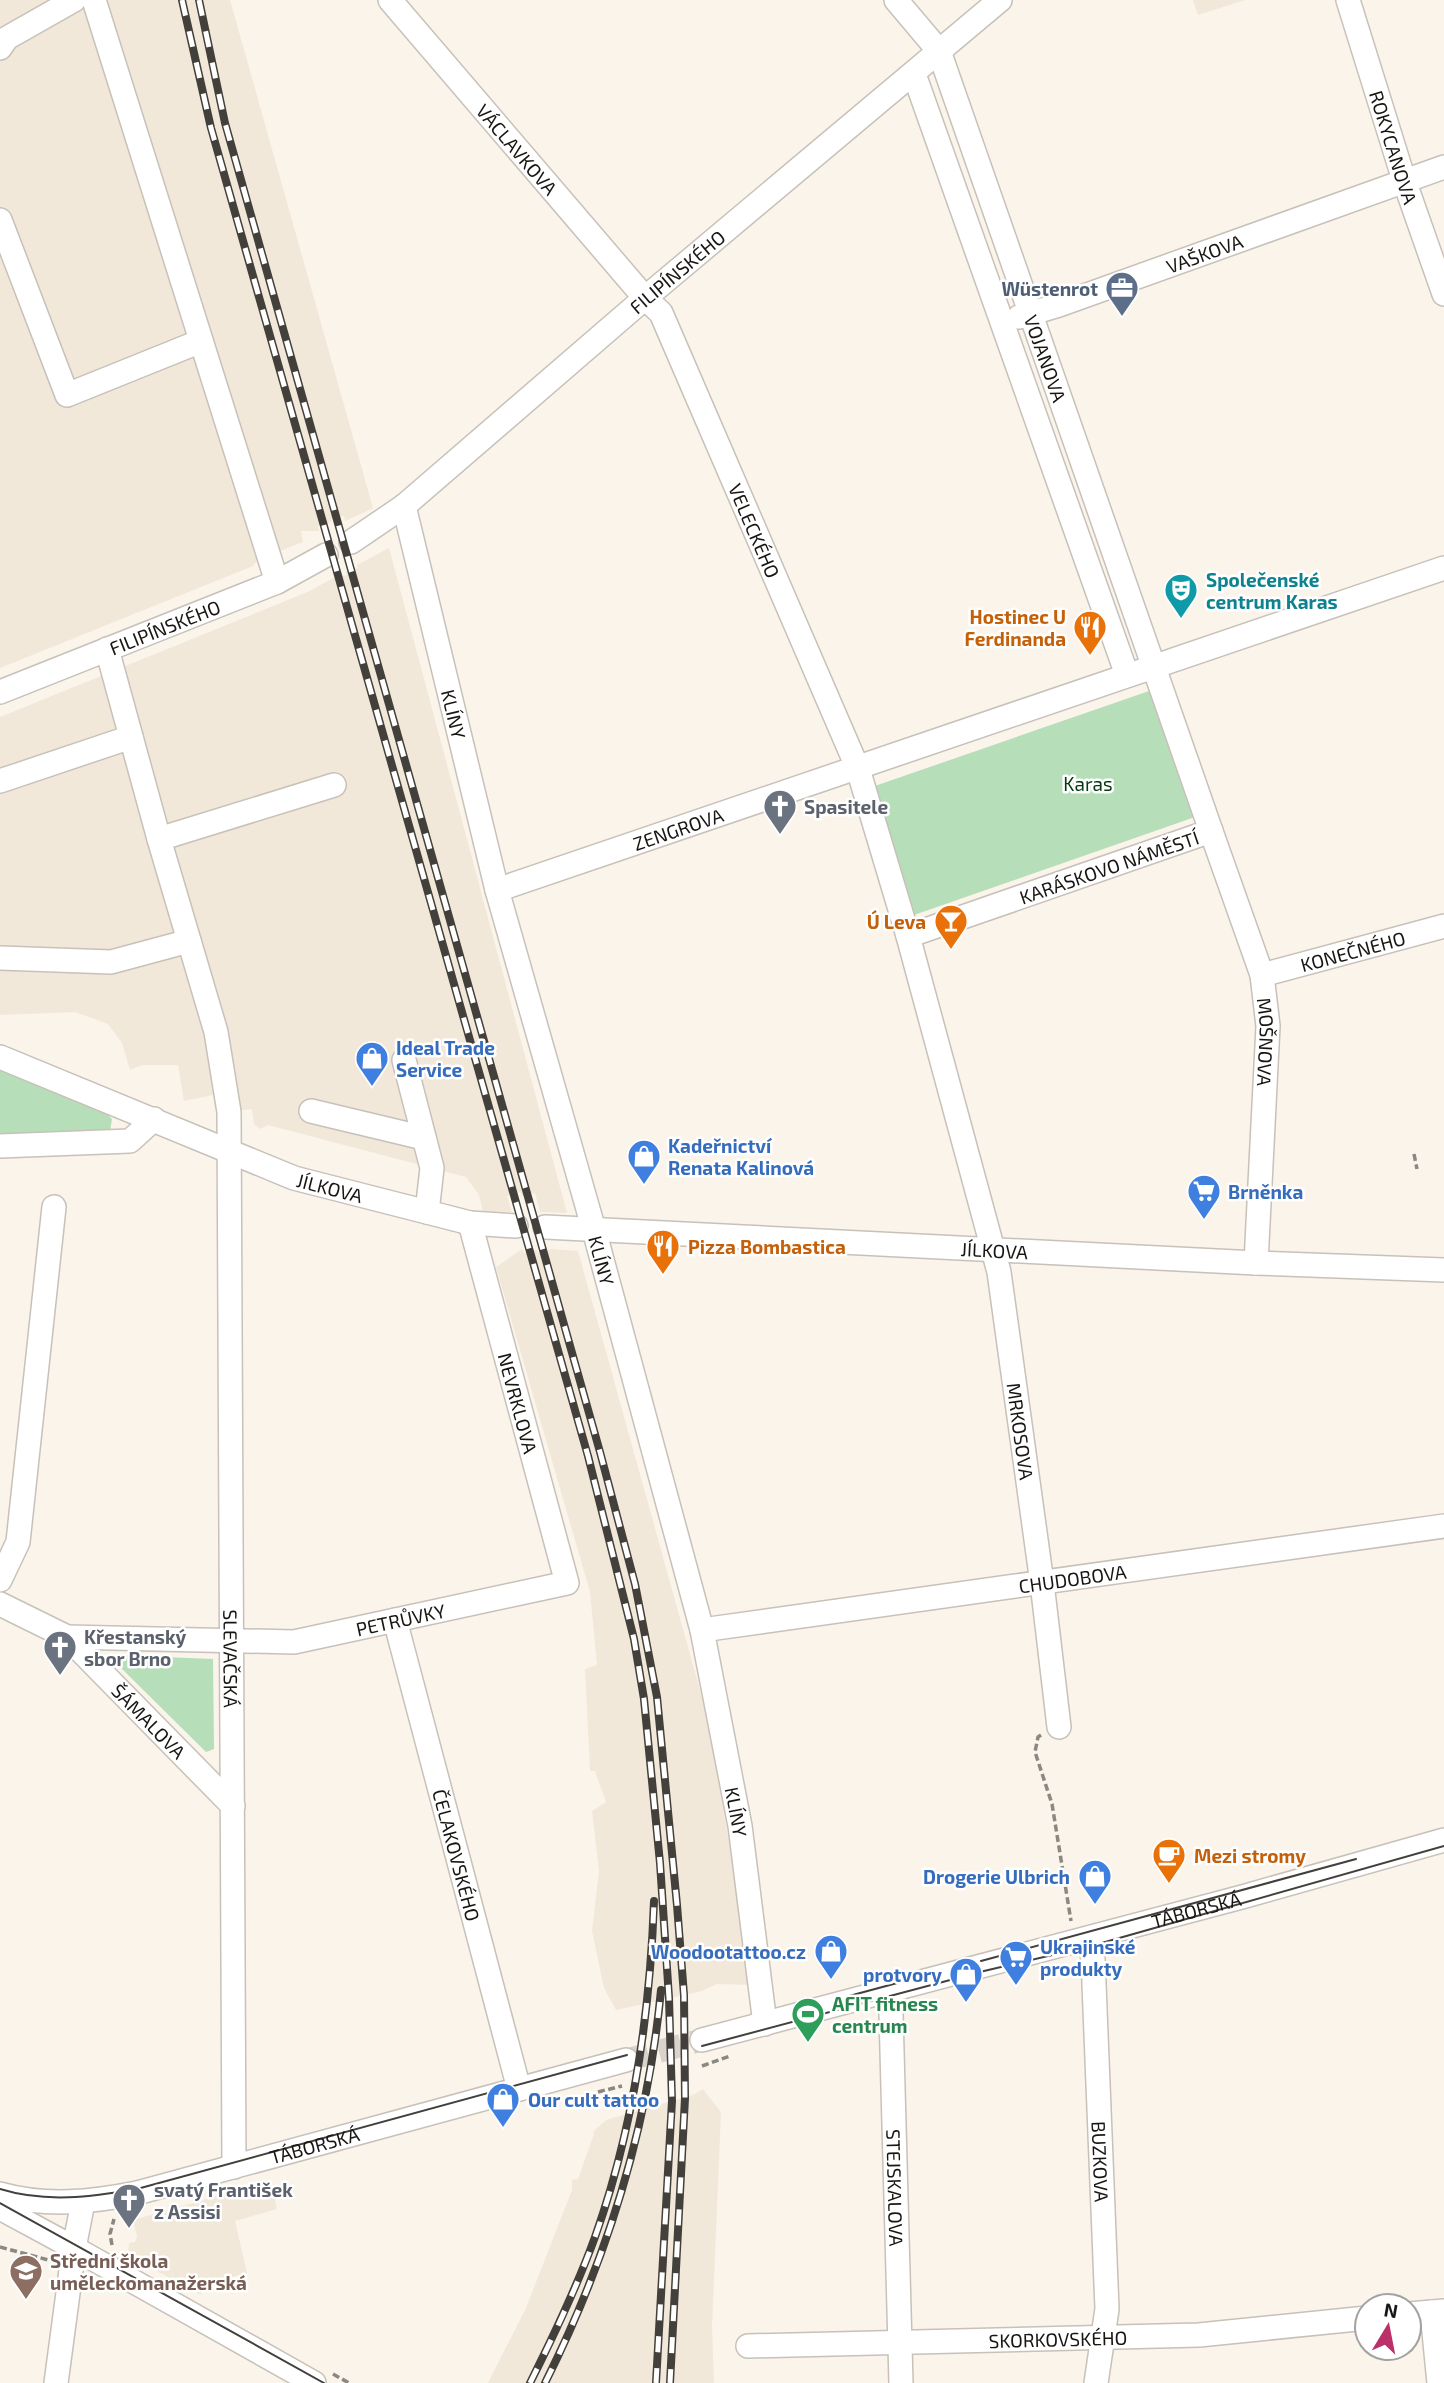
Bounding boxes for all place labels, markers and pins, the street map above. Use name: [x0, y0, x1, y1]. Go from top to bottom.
office icon: Wüstenrot: [1103, 269, 1141, 318]
place label: Wüstenrot: [1001, 277, 1098, 300]
place label: Společenské centrum Karas: [1206, 568, 1338, 613]
theatre icon: Společenské centrum Karas: [1162, 571, 1200, 620]
place label: Hostinec U Ferdinanda: [965, 605, 1066, 650]
restaurant icon: Hostinec U Ferdinanda: [1071, 608, 1109, 657]
church icon: Spasitele: [761, 787, 799, 836]
place label: Spasitele: [804, 795, 888, 818]
bar icon: Ú Leva: [932, 902, 970, 951]
place label: Ú Leva: [867, 910, 926, 933]
place label: Ideal Trade Service: [396, 1036, 495, 1081]
shop icon: Ideal Trade Service: [353, 1039, 391, 1088]
place label: Kadeřnictví Renata Kalinová: [668, 1134, 814, 1179]
shop icon: Kadeřnictví Renata Kalinová: [625, 1137, 663, 1186]
supermarket icon: Brněnka: [1185, 1172, 1223, 1221]
place label: Brněnka: [1228, 1180, 1303, 1203]
restaurant icon: Pizza Bombastica: [644, 1227, 682, 1276]
place label: Pizza Bombastica: [688, 1235, 846, 1258]
place label: Křestanský sbor Brno: [84, 1625, 187, 1670]
church icon: Křestanský sbor Brno: [41, 1628, 79, 1677]
cafe icon: Mezi stromy: [1150, 1836, 1188, 1885]
place label: Mezi stromy: [1194, 1844, 1306, 1868]
shop icon: Drogerie Ulbrich: [1076, 1857, 1114, 1906]
place label: Drogerie Ulbrich: [923, 1865, 1070, 1888]
shop icon: Woodootattoo.cz: [812, 1932, 850, 1981]
place label: Ukrajinské produkty: [1040, 1935, 1136, 1981]
supermarket icon: Ukrajinské produkty: [997, 1938, 1035, 1987]
place label: Woodootattoo.cz: [651, 1940, 806, 1963]
shop icon: protvory: [947, 1955, 985, 2004]
place label: protvory: [863, 1963, 942, 1987]
place label: AFIT fitness centrum: [832, 1992, 938, 2037]
sports icon: AFIT fitness centrum: [789, 1995, 827, 2044]
shop icon: Our cult tattoo: [484, 2080, 522, 2129]
place label: Our cult tattoo: [528, 2088, 659, 2111]
place label: svatý František z Assisi: [154, 2178, 293, 2223]
church icon: svatý František z Assisi: [110, 2181, 148, 2230]
place label: Střední škola uměleckomanažerská: [50, 2249, 247, 2294]
school or university icon: Střední škola uměleckomanažerská: [7, 2252, 45, 2301]

